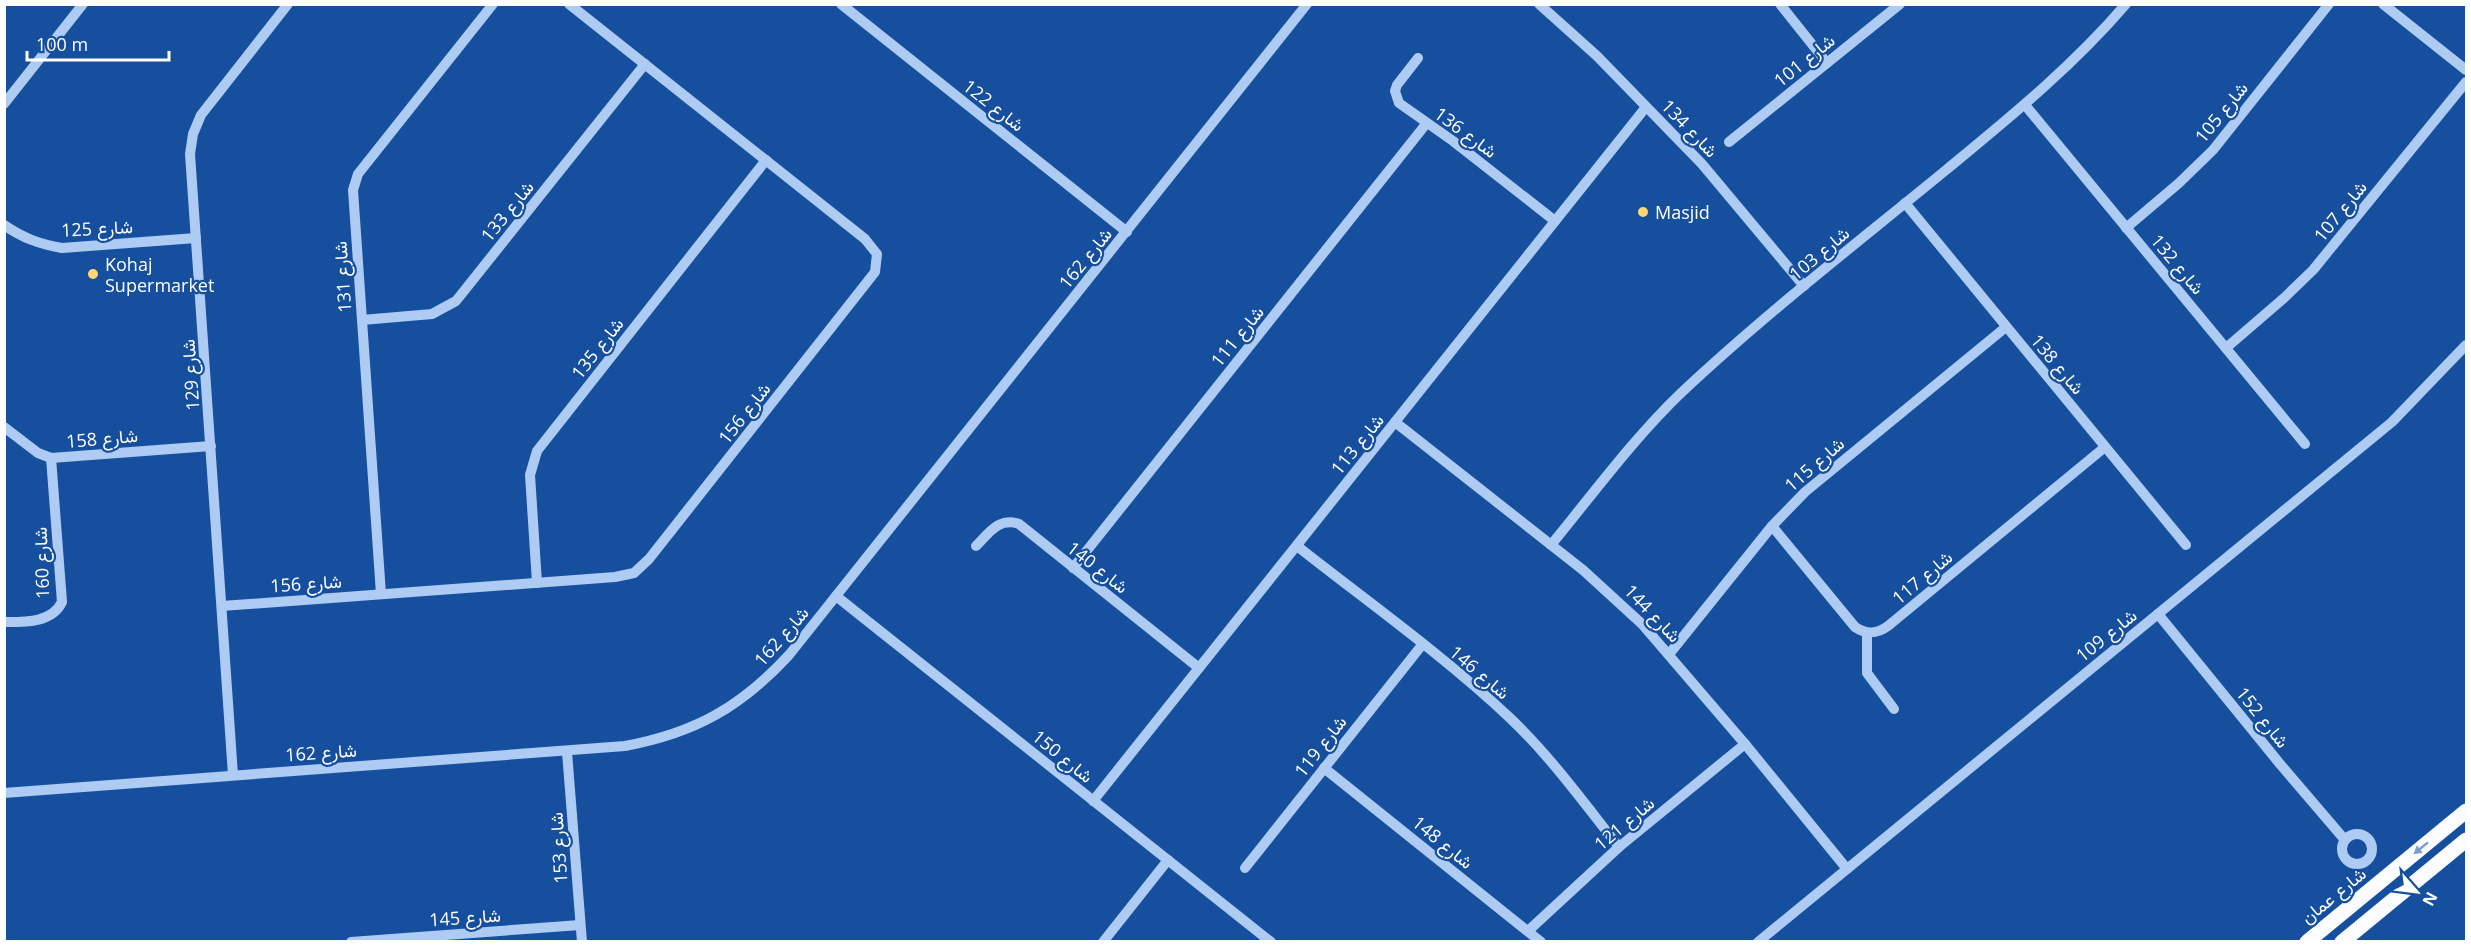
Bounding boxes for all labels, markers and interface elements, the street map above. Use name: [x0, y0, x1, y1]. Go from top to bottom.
scale bar: [27, 24, 170, 62]
street label: شارع 101: [1769, 28, 1840, 93]
text: 100 m: [36, 32, 88, 56]
street label: شارع 122: [958, 73, 1030, 137]
street label: شارع 105: [2189, 77, 2254, 148]
street label: شارع 134: [1656, 94, 1724, 163]
street label: شارع 136: [1429, 101, 1502, 164]
street label: شارع 133: [475, 176, 540, 247]
street label: شارع 107: [2308, 176, 2373, 247]
place label: Masjid: [1655, 200, 1710, 224]
marker: Masjid: [1636, 205, 1650, 219]
street label: شارع 125: [61, 214, 134, 243]
street label: شارع 103: [1784, 221, 1855, 286]
street label: شارع 162: [1053, 223, 1118, 294]
street label: شارع 132: [2145, 229, 2210, 300]
street label: شارع 131: [328, 240, 357, 314]
place label: Kohaj Supermarket: [105, 252, 214, 297]
marker: Kohaj Supermarket: [86, 267, 100, 281]
street label: شارع 111: [1205, 301, 1270, 372]
street label: شارع 135: [565, 312, 629, 384]
street label: شارع 138: [2025, 329, 2090, 400]
street label: شارع 129: [176, 338, 205, 412]
street label: شارع 156: [712, 377, 776, 449]
street label: شارع 113: [1325, 409, 1390, 480]
street label: شارع 158: [65, 423, 139, 454]
street label: شارع 115: [1779, 431, 1850, 497]
street label: شارع 160: [28, 527, 55, 599]
street label: شارع 140: [1062, 535, 1134, 599]
street label: شارع 117: [1887, 545, 1958, 610]
street label: شارع 156: [269, 569, 343, 598]
street label: شارع 144: [1619, 579, 1687, 648]
street label: شارع 162: [748, 601, 814, 672]
street label: شارع 109: [2071, 603, 2142, 668]
street label: شارع 146: [1444, 640, 1515, 705]
street label: شارع 152: [2230, 682, 2295, 753]
street label: شارع 119: [1288, 710, 1352, 782]
street label: شارع 150: [1027, 724, 1098, 789]
street label: شارع 162: [284, 738, 358, 767]
street label: شارع 121: [1589, 791, 1660, 856]
street label: شارع 148: [1407, 810, 1478, 875]
street label: شارع 153: [544, 811, 573, 885]
one-way arrow: [2413, 842, 2429, 855]
street label: شارع عمان: [2295, 861, 2371, 929]
north arrow: [2387, 862, 2447, 922]
text: N: [2417, 888, 2443, 910]
street label: شارع 145: [428, 903, 502, 932]

